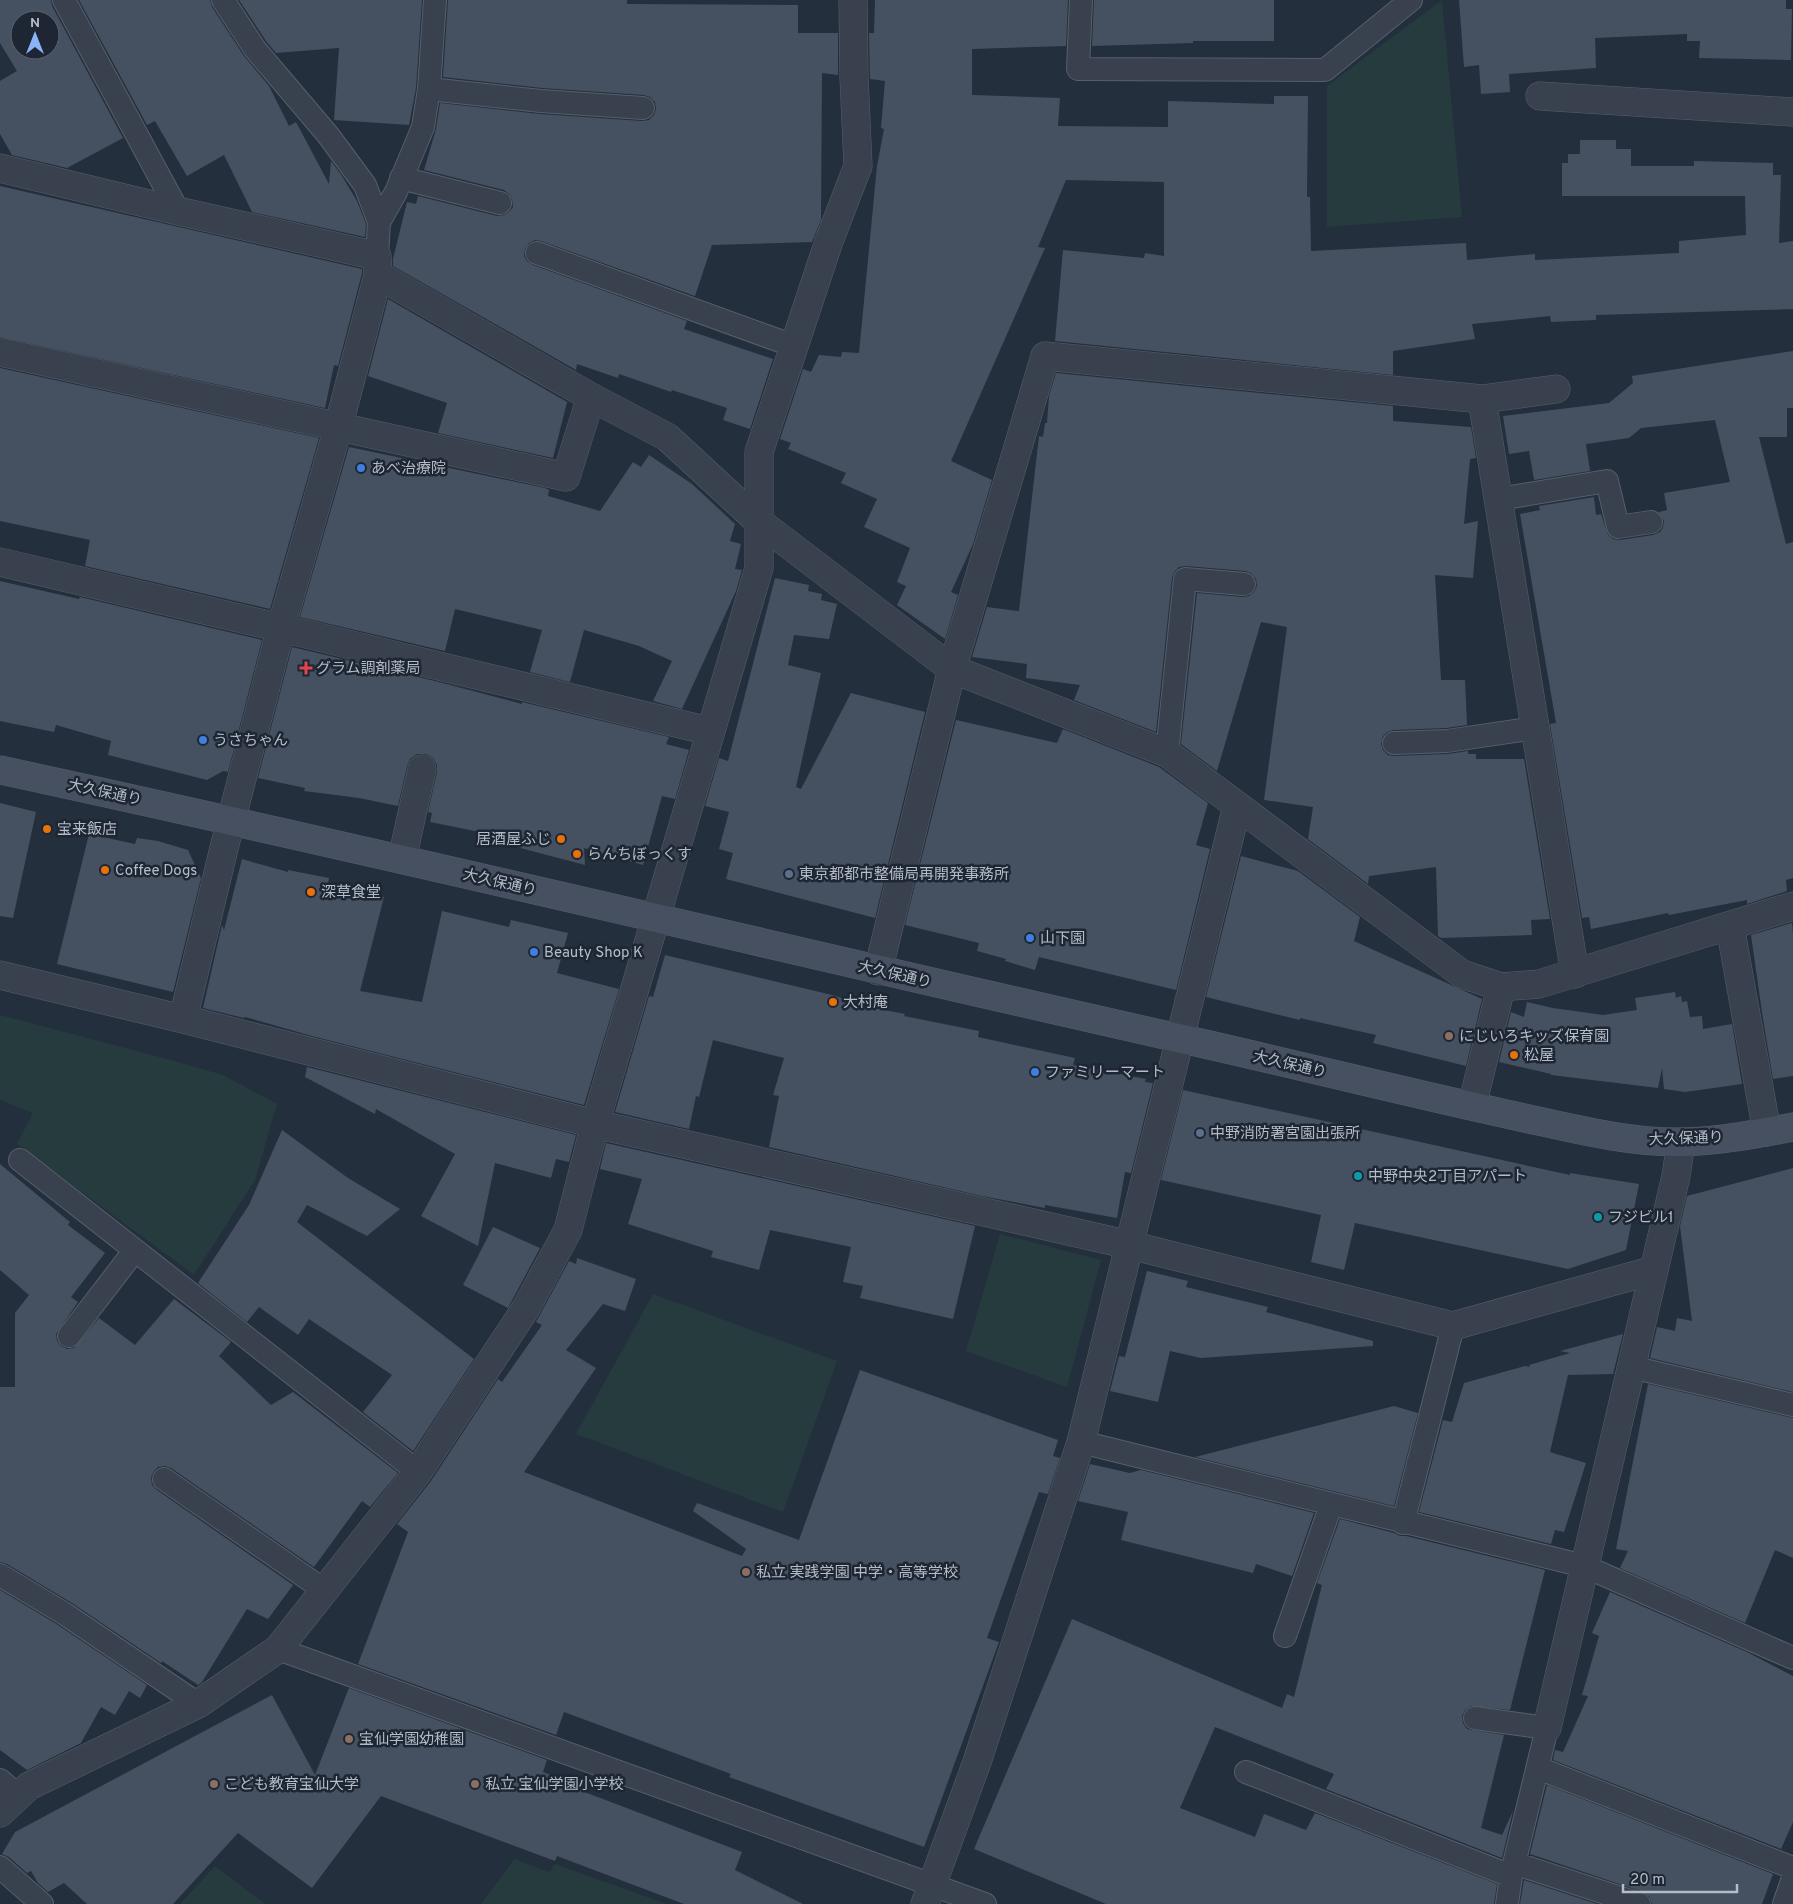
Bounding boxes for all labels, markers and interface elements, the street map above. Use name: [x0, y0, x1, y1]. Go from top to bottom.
north arrow: [10, 10, 60, 60]
text: N: [30, 15, 40, 32]
place label: あべ治療院: [371, 460, 446, 479]
marker: あべ治療院: [355, 462, 367, 474]
place label: グラム調剤薬局: [316, 660, 421, 679]
marker: グラム調剤薬局: [300, 662, 312, 674]
place label: うさちゃん: [213, 732, 288, 751]
marker: うさちゃん: [197, 734, 209, 746]
street label: 大久保通り: [66, 776, 143, 811]
place label: 宝来飯店: [57, 821, 117, 840]
marker: 宝来飯店: [41, 823, 53, 835]
place label: 居酒屋ふじ: [476, 831, 551, 850]
marker: 居酒屋ふじ: [555, 833, 567, 845]
place label: らんちぼっくす: [587, 846, 692, 865]
marker: らんちぼっくす: [571, 848, 583, 860]
place label: Coffee Dogs: [115, 862, 197, 881]
marker: Coffee Dogs: [99, 864, 111, 876]
street label: 大久保通り: [461, 866, 538, 901]
place label: 東京都都市整備局再開発事務所: [799, 866, 1009, 885]
marker: 東京都都市整備局再開発事務所: [783, 868, 795, 880]
place label: 深草食堂: [321, 884, 381, 903]
marker: 深草食堂: [305, 886, 317, 898]
place label: 山下園: [1040, 930, 1085, 949]
marker: 山下園: [1024, 932, 1036, 944]
place label: Beauty Shop K: [544, 944, 643, 963]
marker: Beauty Shop K: [528, 946, 540, 958]
street label: 大久保通り: [856, 958, 933, 993]
place label: 大村庵: [843, 993, 888, 1013]
marker: 大村庵: [827, 996, 839, 1008]
place label: にじいろキッズ保育園: [1459, 1028, 1609, 1047]
marker: にじいろキッズ保育園: [1443, 1030, 1455, 1042]
place label: 松屋: [1524, 1047, 1554, 1066]
street label: 大久保通り: [1251, 1048, 1328, 1083]
marker: 松屋: [1508, 1049, 1520, 1061]
place label: ファミリーマート: [1045, 1064, 1165, 1083]
marker: ファミリーマート: [1029, 1066, 1041, 1078]
place label: 中野消防署宮園出張所: [1210, 1125, 1360, 1144]
marker: 中野消防署宮園出張所: [1194, 1127, 1206, 1139]
street label: 大久保通り: [1648, 1129, 1724, 1150]
place label: 中野中央2丁目アパート: [1368, 1168, 1527, 1187]
marker: 中野中央2丁目アパート: [1352, 1170, 1364, 1182]
place label: フジビル1: [1608, 1209, 1674, 1228]
marker: フジビル1: [1592, 1211, 1604, 1223]
place label: 私立 実践学園 中学・高等学校: [756, 1563, 958, 1583]
marker: 私立 実践学園 中学・高等学校: [740, 1566, 752, 1578]
place label: 宝仙学園幼稚園: [359, 1731, 464, 1750]
marker: 宝仙学園幼稚園: [343, 1733, 355, 1745]
place label: こども教育宝仙大学: [224, 1776, 359, 1795]
place label: 私立 宝仙学園小学校: [485, 1776, 624, 1795]
marker: こども教育宝仙大学: [208, 1778, 220, 1790]
marker: 私立 宝仙学園小学校: [469, 1778, 481, 1790]
scale bar: [1623, 1862, 1737, 1894]
text: 20 m: [1630, 1871, 1665, 1890]

